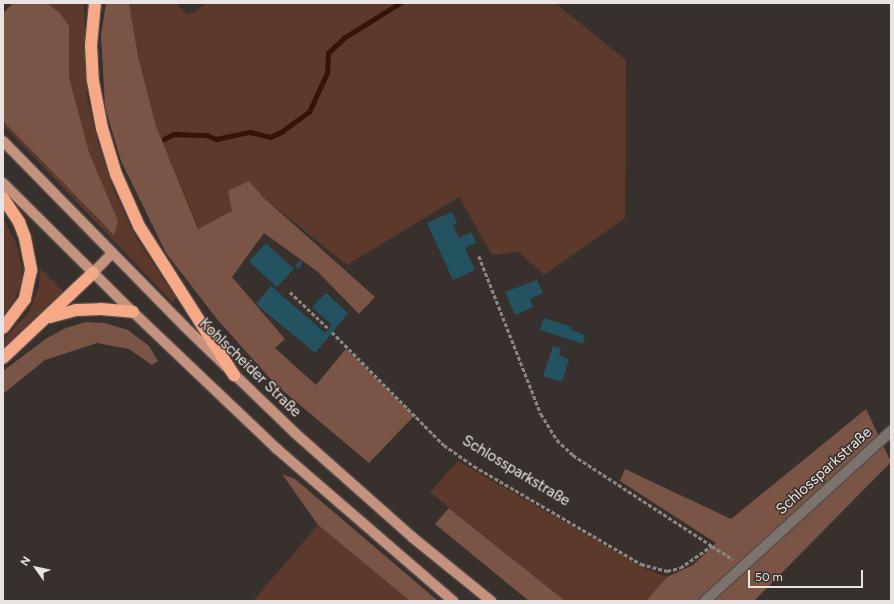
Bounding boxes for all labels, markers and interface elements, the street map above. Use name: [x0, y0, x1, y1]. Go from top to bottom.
street label: Kohlscheider Straße: [195, 315, 305, 421]
street label: Schlossparkstraße: [772, 423, 876, 519]
street label: Schlossparkstraße: [459, 432, 573, 510]
north arrow: [16, 548, 56, 588]
text: N: [18, 554, 33, 568]
scale bar: [750, 562, 865, 588]
text: 50 m: [755, 570, 783, 584]

